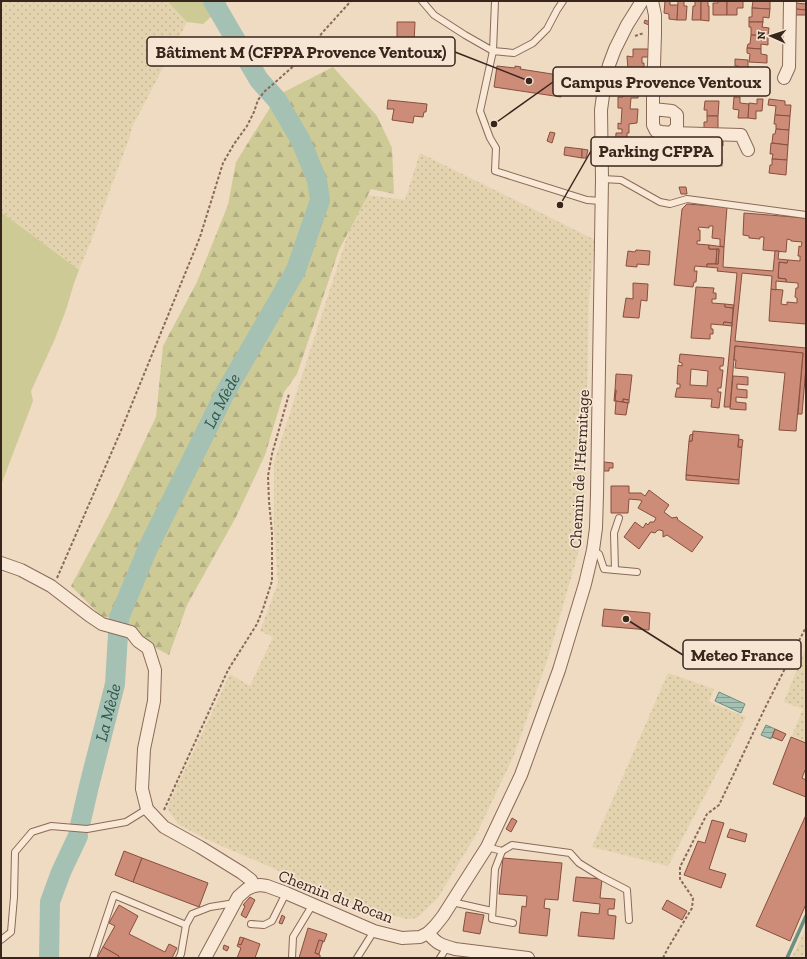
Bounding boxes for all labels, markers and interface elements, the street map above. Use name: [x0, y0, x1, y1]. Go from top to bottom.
north arrow: [751, 16, 791, 56]
text: N: [755, 30, 768, 40]
callout: Bâtiment M (CFPPA Provence Ventoux): [147, 37, 455, 66]
text: Bâtiment M (CFPPA Provence Ventoux): [156, 42, 447, 62]
callout: Campus Provence Ventoux: [553, 67, 770, 96]
text: Campus Provence Ventoux: [561, 72, 761, 92]
callout: Parking CFPPA: [591, 137, 722, 166]
text: Parking CFPPA: [599, 141, 714, 161]
water label: La Mède: [199, 370, 244, 431]
street label: Chemin de l'Hermitage: [566, 389, 593, 549]
callout: Meteo France: [683, 640, 801, 669]
text: Meteo France: [691, 645, 793, 665]
water label: La Mède: [91, 681, 125, 743]
street label: Chemin du Rocan: [276, 866, 397, 927]

